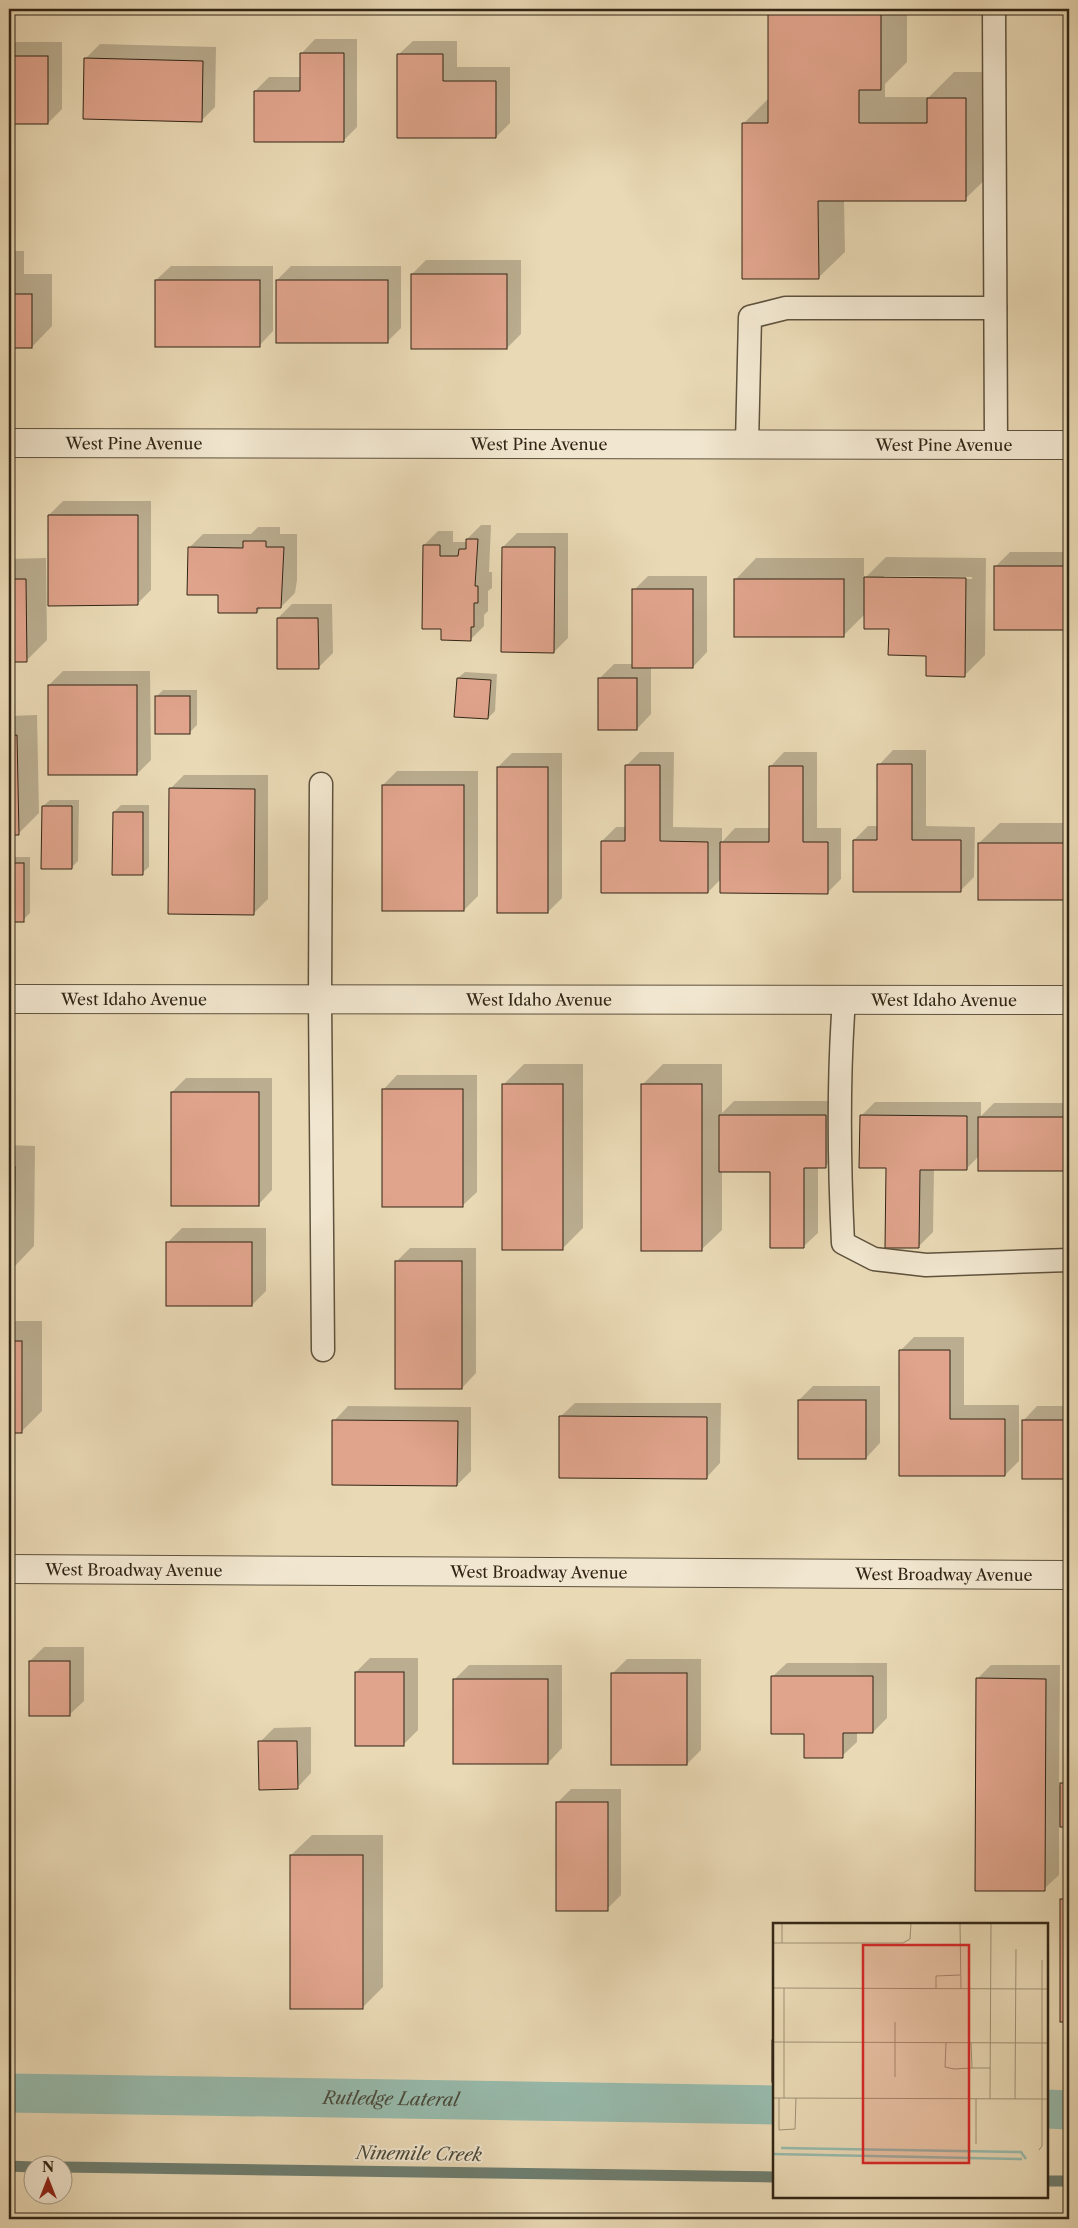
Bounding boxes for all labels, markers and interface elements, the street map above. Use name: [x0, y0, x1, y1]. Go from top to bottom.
street label: West Pine Avenue: [65, 433, 203, 453]
street label: West Pine Avenue: [470, 434, 608, 454]
street label: West Pine Avenue: [875, 435, 1013, 455]
street label: West Idaho Avenue: [60, 989, 207, 1009]
street label: West Idaho Avenue: [465, 989, 612, 1010]
street label: West Idaho Avenue: [870, 990, 1017, 1010]
street label: West Broadway Avenue: [44, 1559, 223, 1580]
street label: West Broadway Avenue: [449, 1561, 628, 1583]
street label: West Broadway Avenue: [854, 1564, 1033, 1585]
inset map: [773, 1923, 1048, 2198]
water label: Rutledge Lateral: [321, 2087, 462, 2111]
water label: Ninemile Creek: [354, 2142, 483, 2166]
north arrow: [22, 2156, 72, 2206]
text: N: [42, 2158, 54, 2176]

